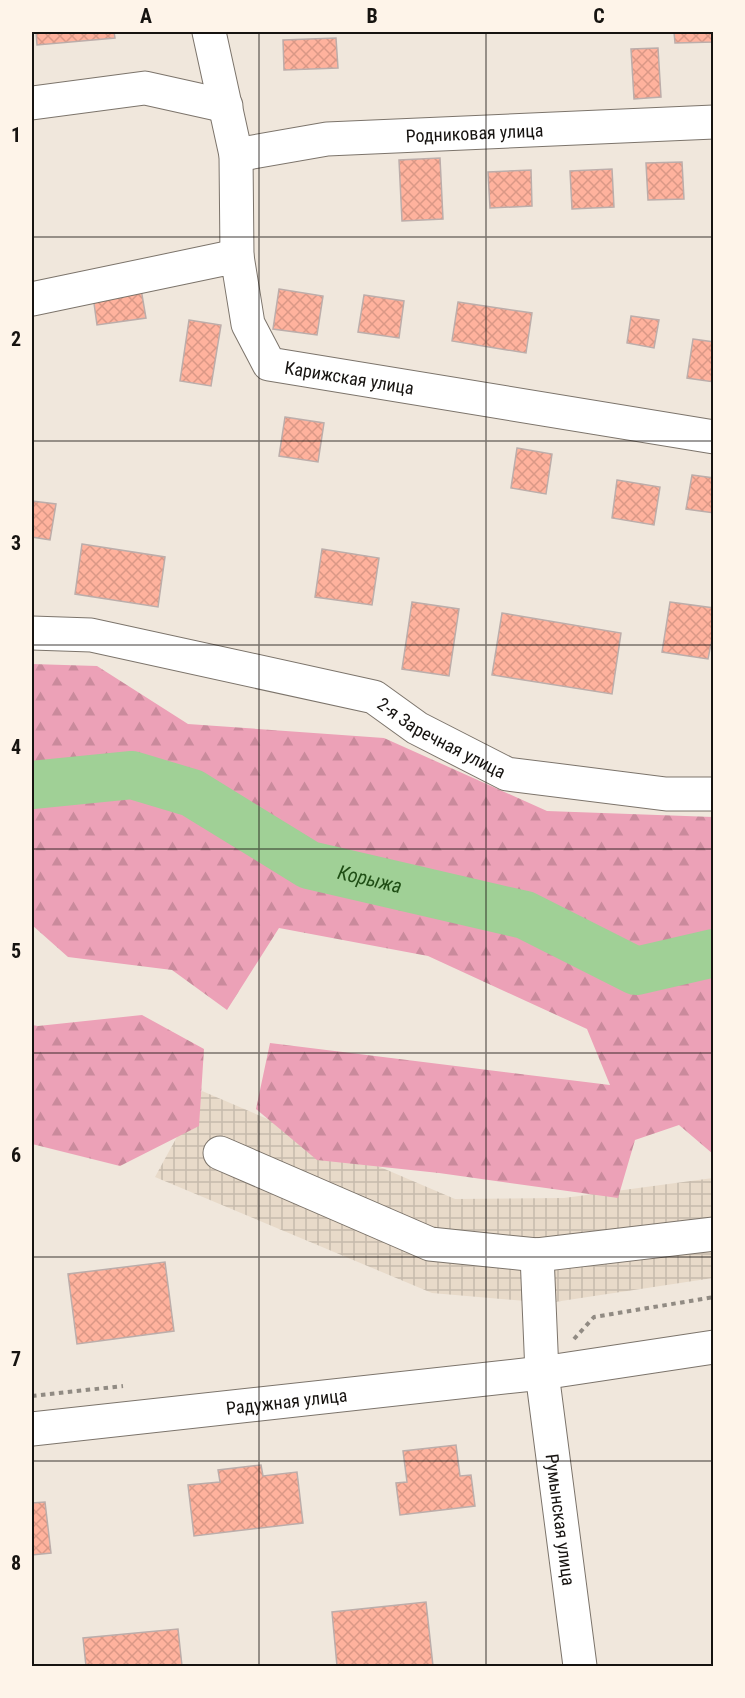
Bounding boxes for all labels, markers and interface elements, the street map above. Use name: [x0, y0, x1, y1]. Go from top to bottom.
text: A: [140, 4, 152, 28]
text: B: [366, 4, 378, 28]
text: C: [593, 4, 605, 28]
street label: Родниковая улица: [405, 119, 544, 146]
text: 1: [11, 123, 21, 147]
text: 2: [11, 327, 21, 351]
street label: Карижская улица: [283, 356, 416, 398]
text: 3: [11, 531, 21, 555]
street label: 2-я Заречная улица: [374, 693, 509, 782]
text: 4: [11, 735, 21, 759]
water label: Корыжа: [335, 860, 404, 898]
text: 5: [11, 939, 21, 963]
text: 6: [11, 1143, 21, 1167]
text: 7: [11, 1347, 21, 1371]
street label: Радужная улица: [225, 1384, 348, 1418]
street label: Румынская улица: [542, 1453, 580, 1587]
text: 8: [11, 1551, 21, 1575]

